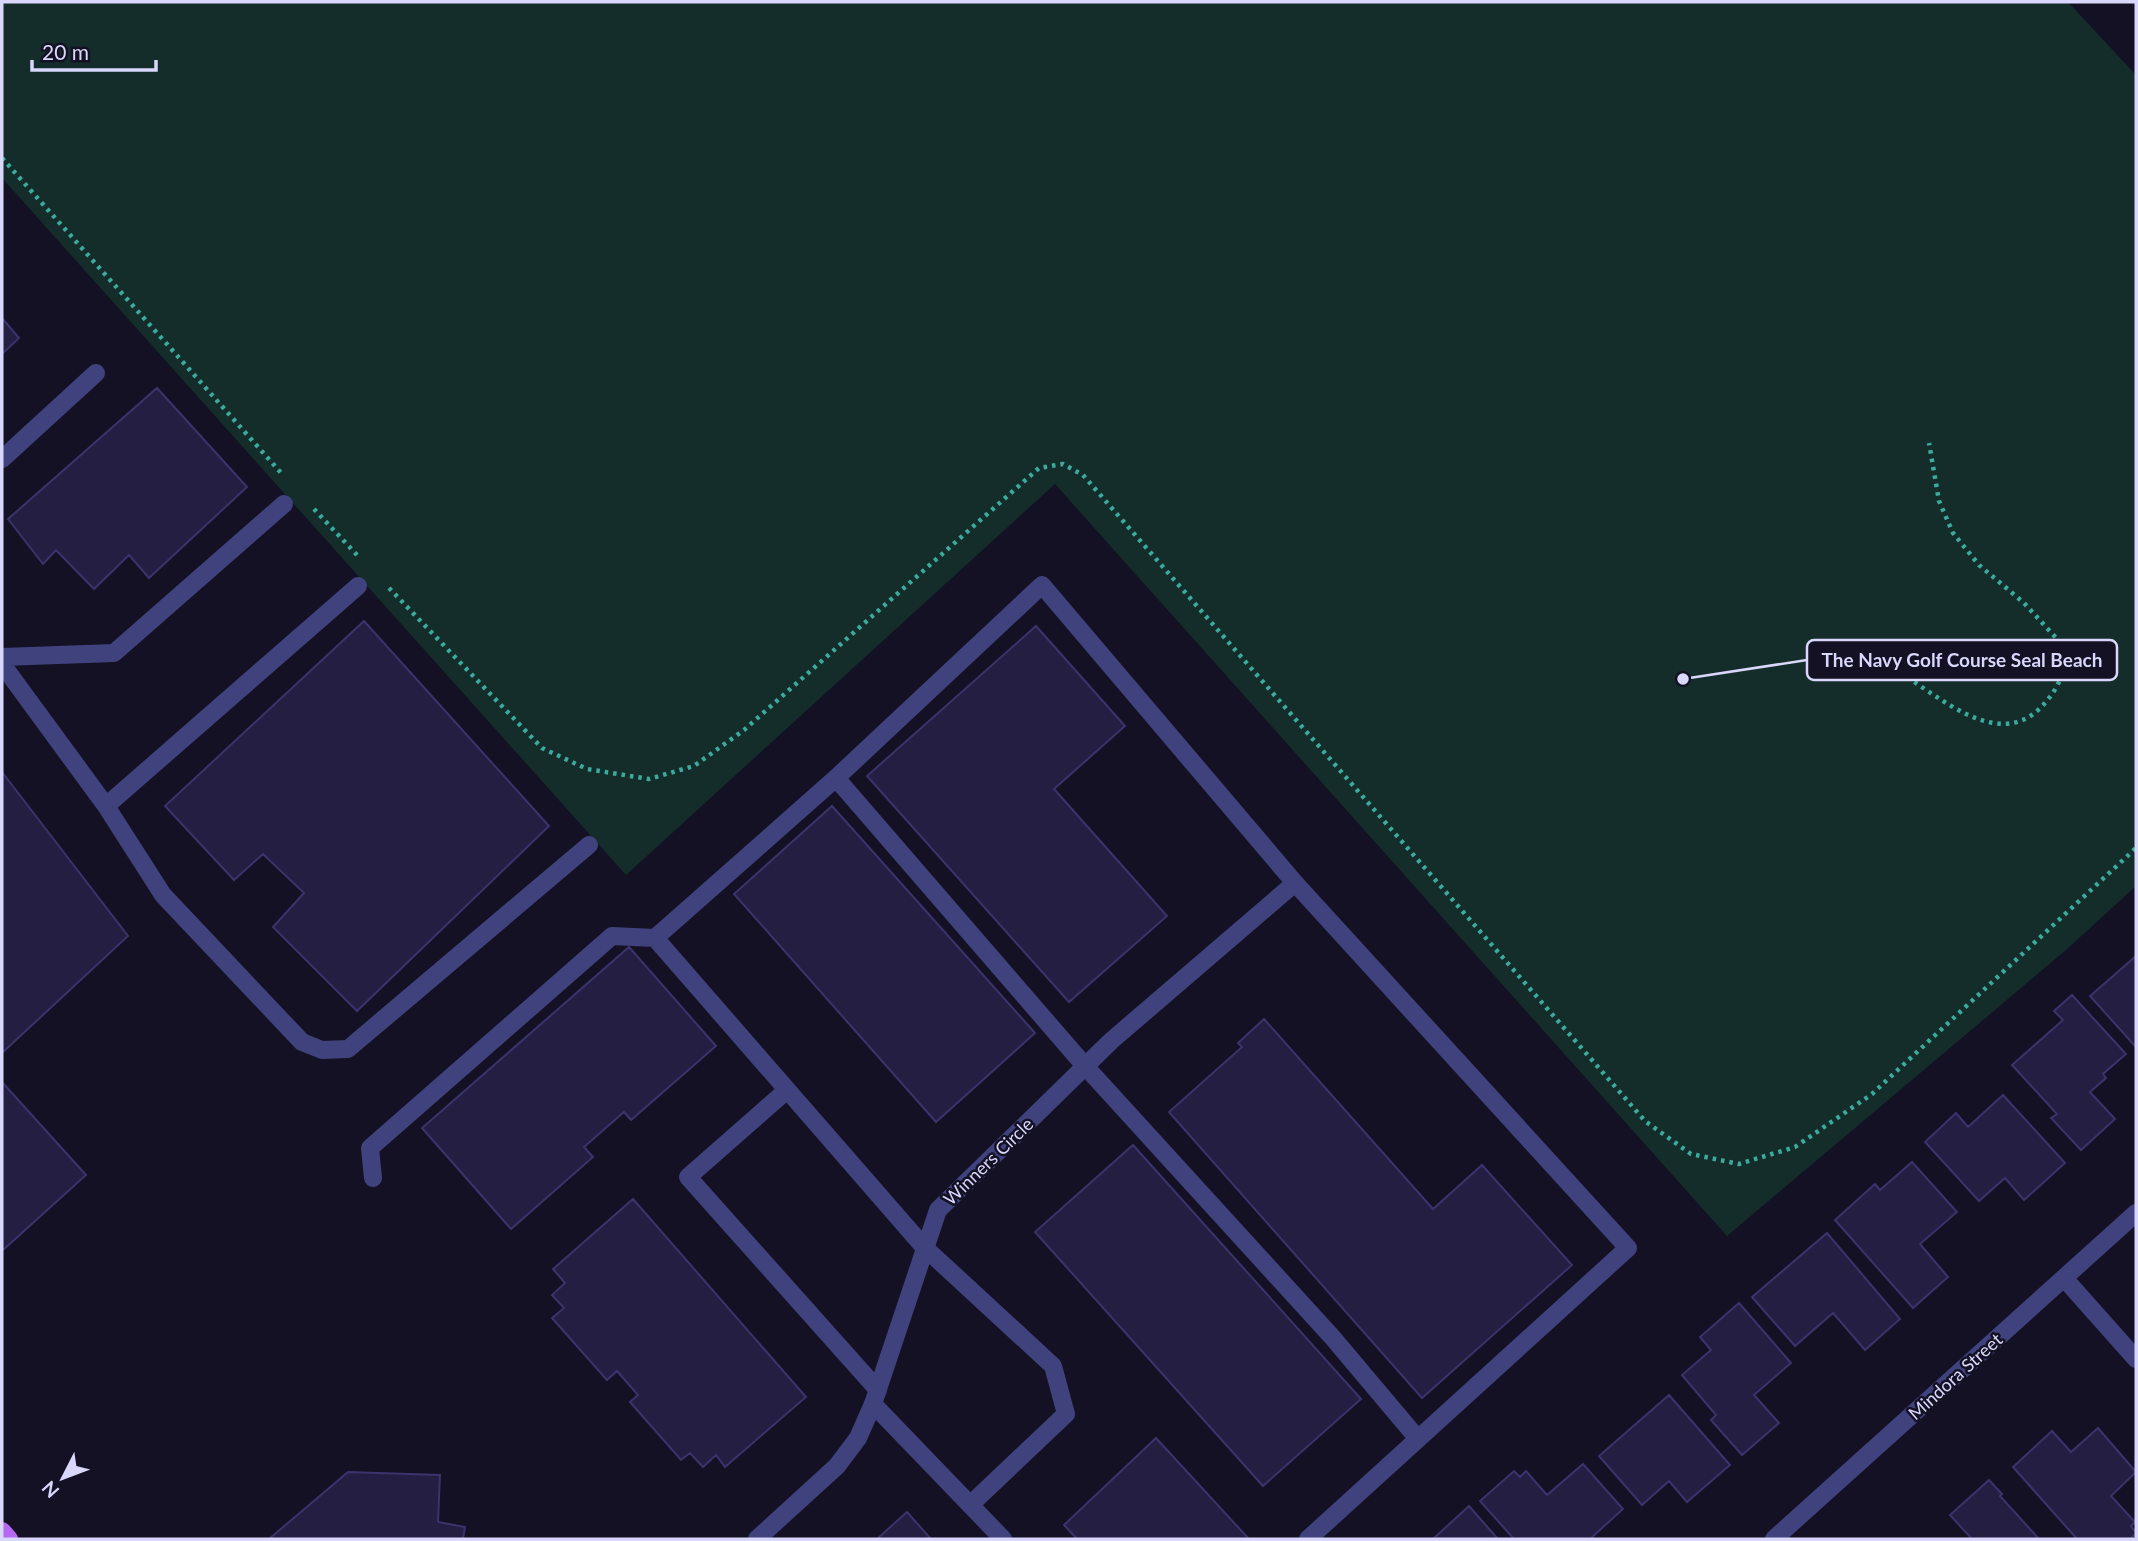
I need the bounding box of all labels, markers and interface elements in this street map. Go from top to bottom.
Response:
scale bar [32,28,156,72]
text: 20 m [42,39,89,64]
callout: The Navy Golf Course Seal Beach [1807,640,2117,680]
text: The Navy Golf Course Seal Beach [1822,648,2102,671]
street label: Winners Circle [939,1113,1037,1209]
street label: Mindora Street [1904,1328,2007,1424]
north arrow [28,1443,98,1513]
text: N [37,1477,63,1503]

